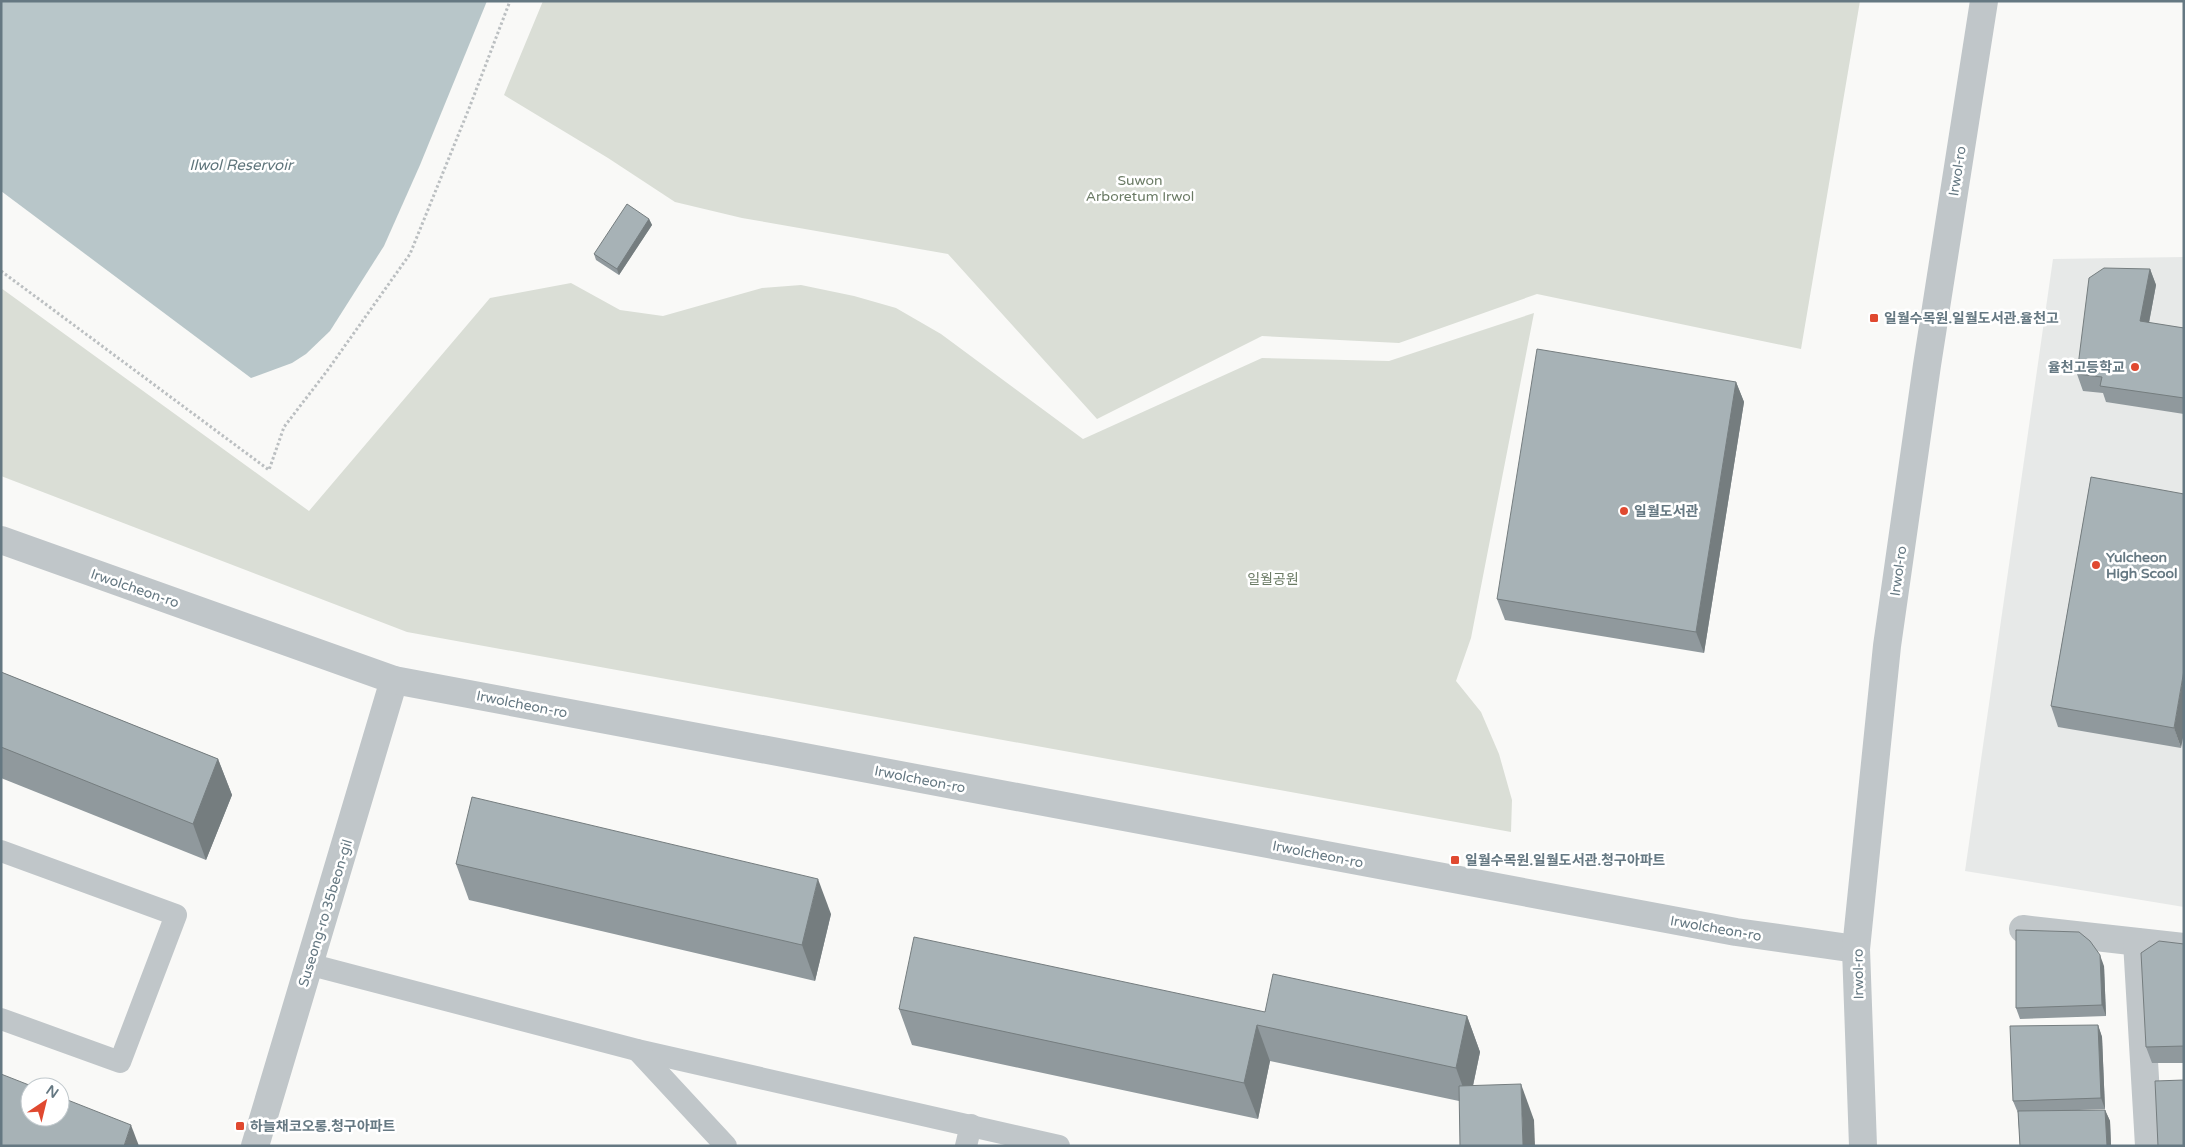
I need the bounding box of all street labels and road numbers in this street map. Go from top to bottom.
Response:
street label: Irwol-ro [1945,145,1970,197]
street label: Irwol-ro [1887,545,1910,597]
street label: Irwolcheon-ro [88,565,181,612]
street label: Irwolcheon-ro [475,687,569,722]
street label: Irwolcheon-ro [873,762,967,797]
street label: Suseong-ro 35beon-gil [295,837,356,989]
street label: Irwolcheon-ro [1271,837,1365,872]
street label: Irwolcheon-ro [1669,912,1763,945]
street label: Irwol-ro [1850,948,1867,1000]

